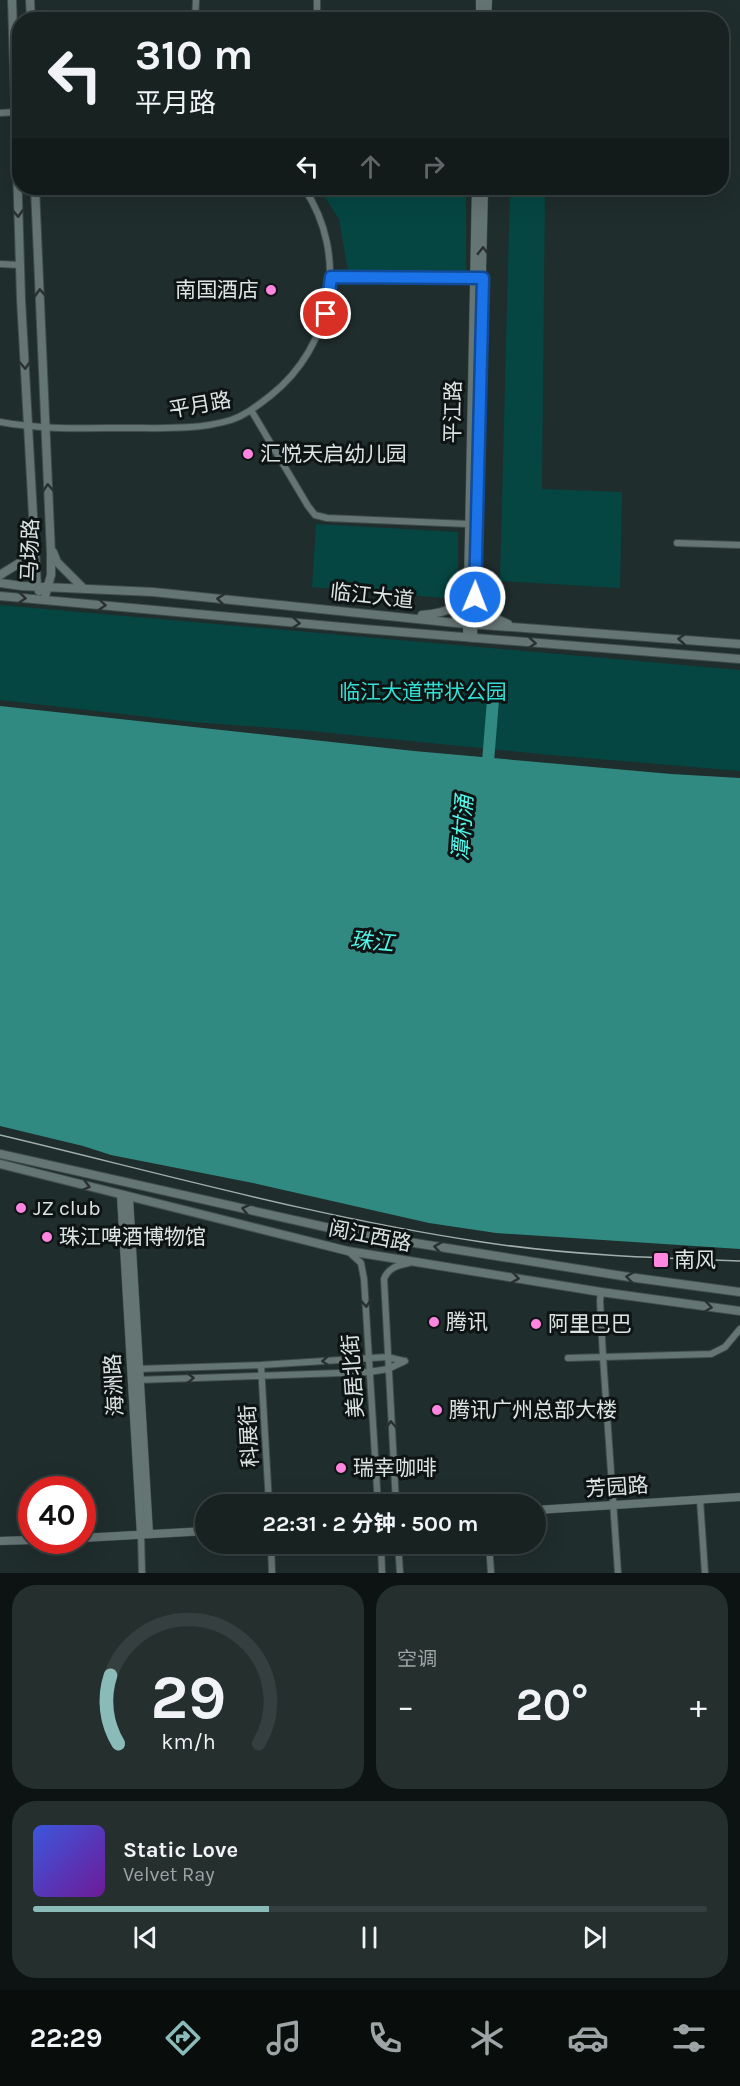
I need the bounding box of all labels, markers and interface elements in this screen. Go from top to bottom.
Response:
text: 310 m [135,30,253,80]
icon: left [36,36,114,114]
text: 平月路 [135,87,216,119]
icon: left [291,150,324,183]
icon: ahead [354,150,387,183]
icon: right [417,150,450,183]
one-way arrow [12,208,25,217]
one-way arrow [477,246,489,255]
place label: 南国酒店 [175,278,259,302]
marker: 南国酒店 [264,283,278,297]
one-way arrow [34,288,47,297]
pin [300,288,351,339]
icon: arrive [309,297,342,330]
one-way arrow [19,361,32,370]
street label: 平江路 [440,380,466,444]
street label: 平月路 [167,388,233,422]
place label: 汇悦天启幼儿园 [260,442,407,466]
marker: 汇悦天启幼儿园 [241,447,255,461]
one-way arrow [42,483,55,492]
street label: 马场路 [17,518,43,582]
position arrow [443,565,507,629]
street label: 临江大道 [329,580,415,612]
one-way arrow [17,591,26,604]
one-way arrow [217,593,226,606]
one-way arrow [97,598,106,611]
one-way arrow [292,616,301,629]
one-way arrow [677,633,686,646]
one-way arrow [527,636,536,649]
park label: 临江大道带状公园 [339,680,507,704]
water label: 潭村涌 [448,791,478,862]
water label: 珠江 [349,927,397,957]
one-way arrow [81,1179,91,1192]
place label: JZ club [33,1196,101,1220]
marker: JZ club [14,1201,28,1215]
one-way arrow [242,1203,252,1216]
street label: 阅江西路 [326,1216,414,1256]
place label: 珠江啤酒博物馆 [59,1225,206,1249]
marker: 珠江啤酒博物馆 [40,1230,54,1244]
one-way arrow [433,1242,442,1254]
place label: 南风 [674,1248,716,1272]
marker: 南风 [652,1251,670,1269]
one-way arrow [510,1272,520,1284]
one-way arrow [626,1272,635,1284]
one-way arrow [359,1299,372,1308]
one-way arrow [703,1300,712,1312]
place label: 腾讯 [446,1310,488,1334]
place label: 阿里巴巴 [548,1312,632,1336]
marker: 腾讯 [427,1315,441,1329]
marker: 阿里巴巴 [529,1317,543,1331]
street label: 美居北街 [338,1333,368,1419]
street label: 海洲路 [100,1353,128,1417]
one-way arrow [321,1354,330,1367]
one-way arrow [186,1372,195,1385]
place label: 腾讯广州总部大楼 [449,1398,617,1422]
marker: 腾讯广州总部大楼 [430,1403,444,1417]
street label: 科展街 [235,1404,263,1468]
one-way arrow [385,1421,398,1430]
place label: 瑞幸咖啡 [353,1456,437,1480]
marker: 瑞幸咖啡 [334,1461,348,1475]
street label: 芳园路 [585,1473,649,1501]
speed limit sign: 40 [18,1476,96,1554]
text: 22:31 · 2 分钟 · 500 m [263,1511,478,1537]
text: 空调 [397,1648,437,1671]
text: 29 [150,1661,226,1734]
text: 20° [515,1679,589,1731]
text: − [397,1687,414,1725]
text: + [690,1687,707,1725]
text: km/h [161,1729,215,1754]
text: Static Love [123,1837,238,1863]
text: Velvet Ray [123,1863,215,1886]
icon: previous [129,1921,162,1954]
icon: pause [353,1921,386,1954]
icon: next [578,1921,611,1954]
icon: directions [162,2017,204,2059]
icon: music [263,2017,305,2059]
icon: phone [364,2017,406,2059]
icon: climate [466,2017,508,2059]
icon: car [567,2017,609,2059]
icon: filters [668,2017,710,2059]
text: 22:29 [30,2022,102,2054]

